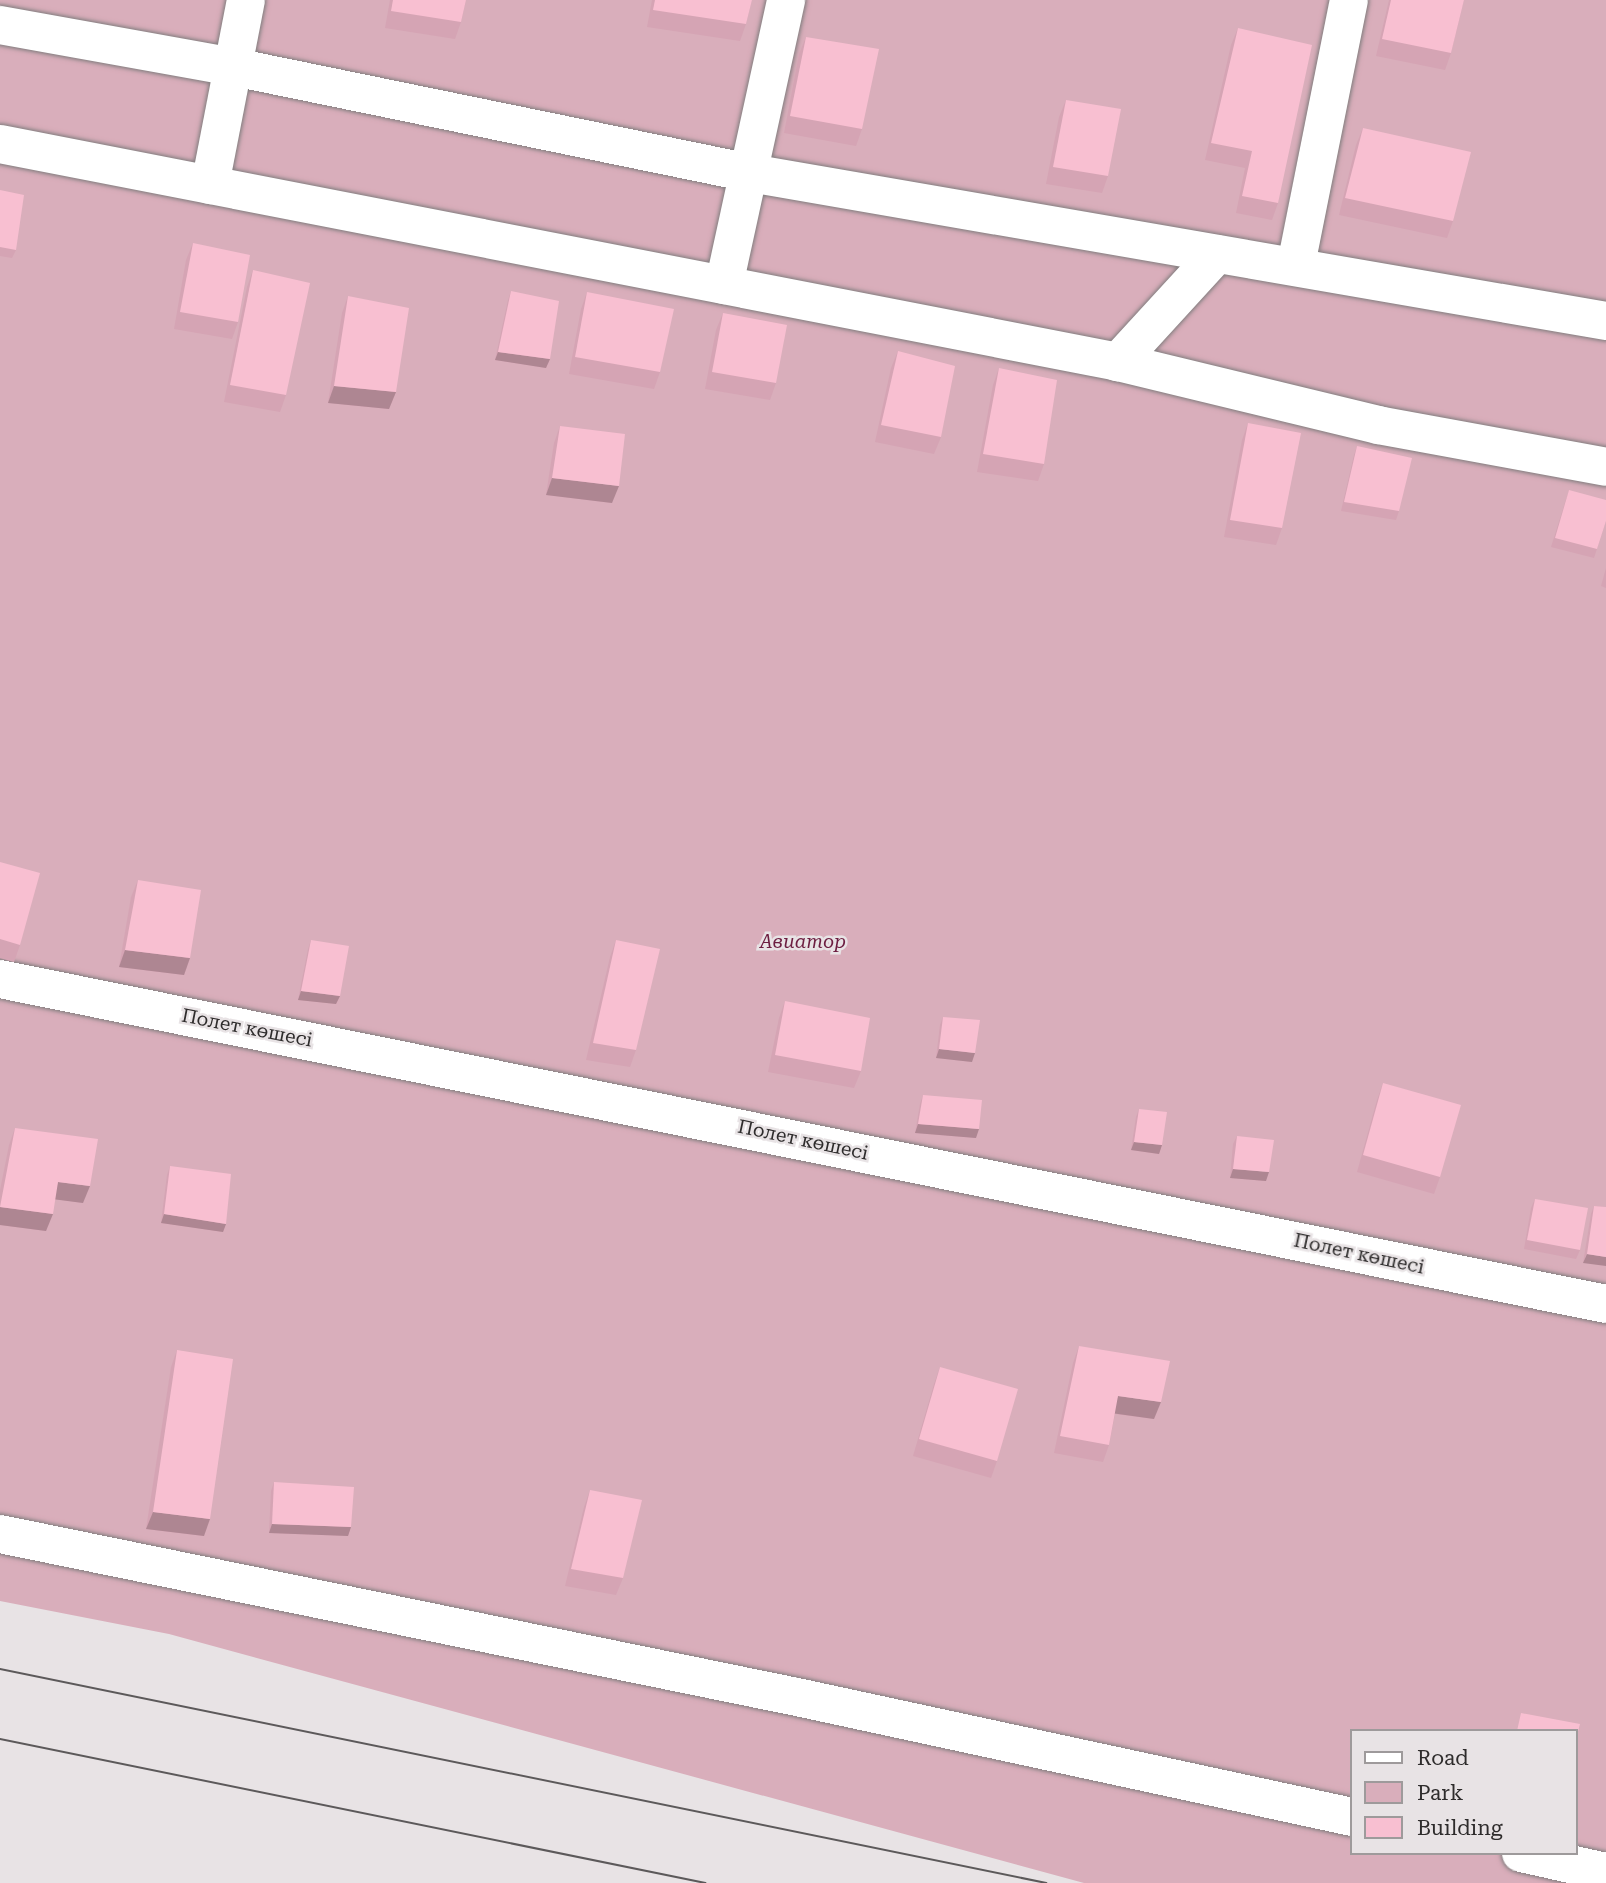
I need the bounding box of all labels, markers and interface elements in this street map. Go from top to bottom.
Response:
park label: Авиатор [760,931,846,953]
street label: Полет көшесі [180,1004,314,1052]
street label: Полет көшесі [736,1115,870,1165]
street label: Полет көшесі [1292,1229,1426,1279]
legend [1350,1729,1578,1855]
text: Road [1417,1746,1469,1770]
text: Park [1417,1781,1463,1805]
text: Building [1417,1816,1503,1840]

